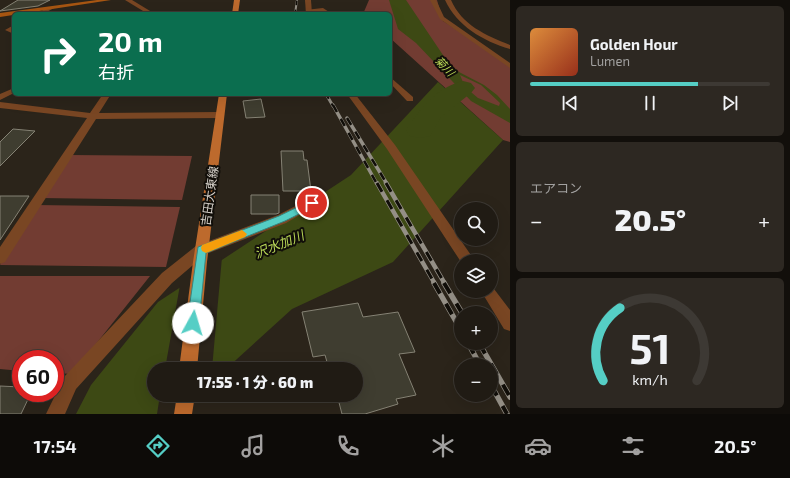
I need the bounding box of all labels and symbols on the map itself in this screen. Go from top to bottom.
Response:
water label: 菊川 [433,54,458,79]
street label: 吉田大東線 [198,165,220,227]
pin [295,186,329,220]
water label: 沢水加川 [252,226,308,261]
position arrow [172,302,214,344]
speed limit sign: 60 [12,350,64,402]

